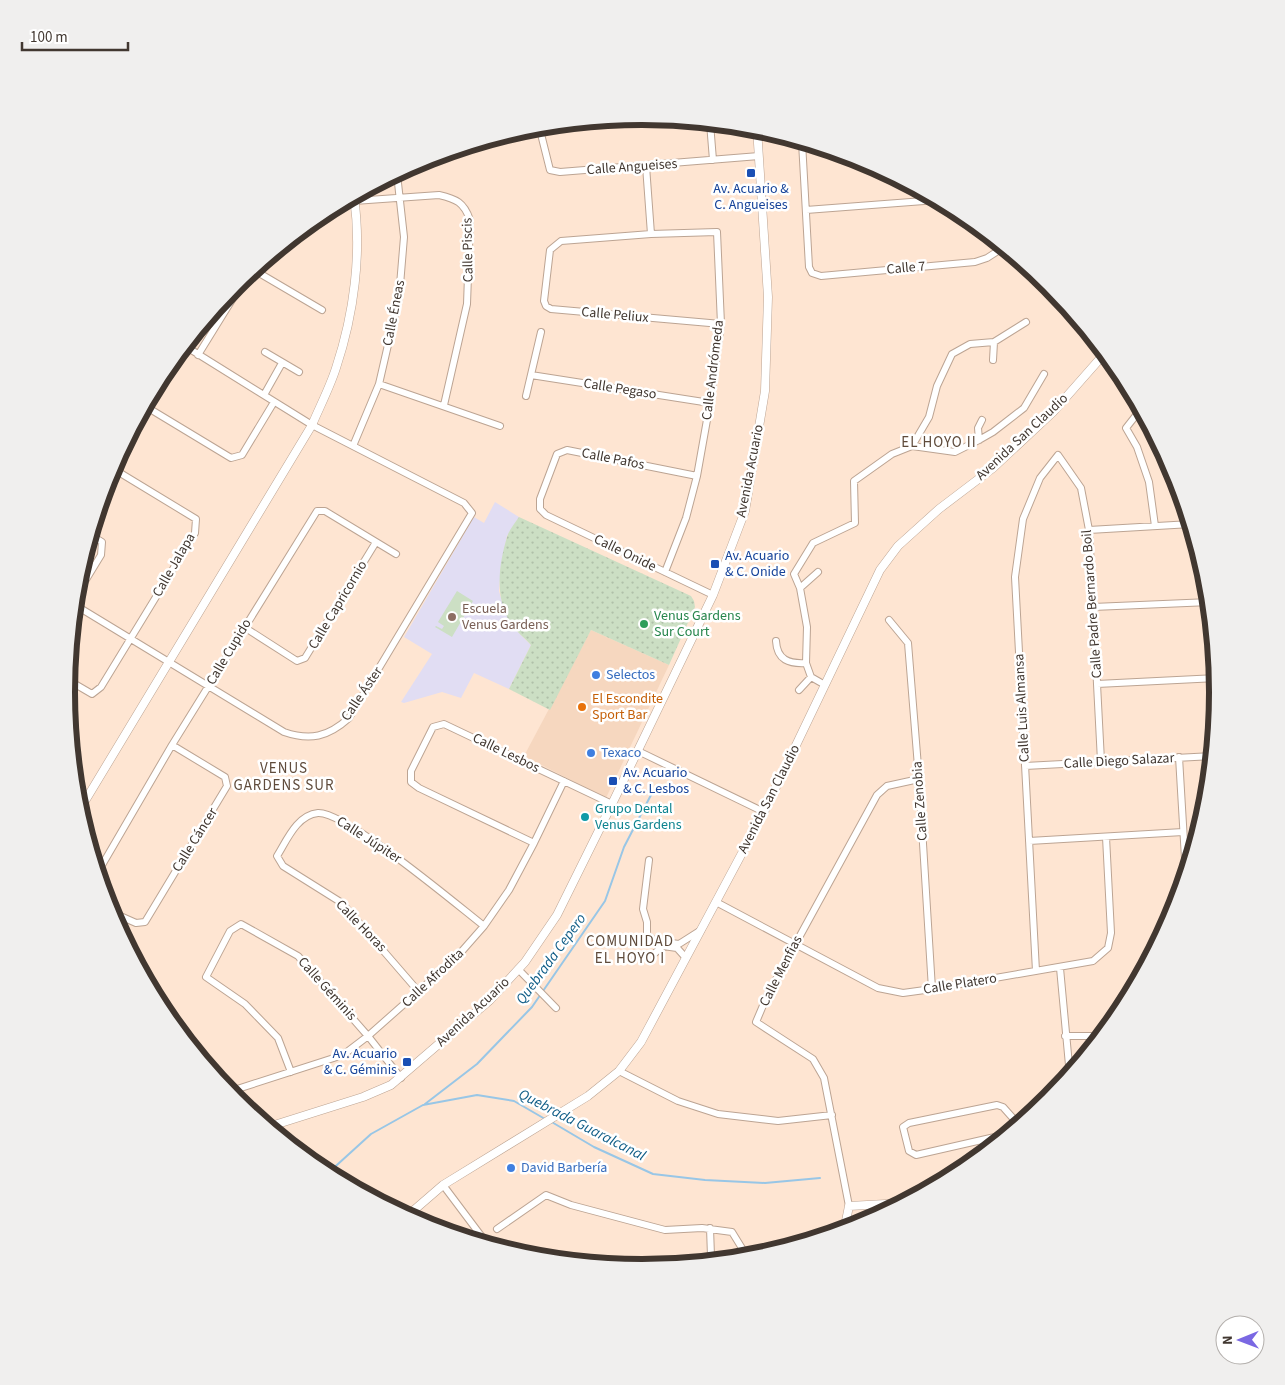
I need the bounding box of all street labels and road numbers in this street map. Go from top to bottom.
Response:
street label: Calle Angueises [586,154,678,180]
street label: Calle Piscis [457,217,479,283]
street label: Calle 7 [886,256,926,280]
street label: Calle Éneas [378,278,410,348]
street label: Calle Peliux [581,302,650,328]
street label: Calle Andrómeda [697,319,729,421]
street label: Calle Pegaso [582,373,658,405]
street label: Avenida San Claudio [971,389,1073,485]
street label: Avenida Acuario [731,423,769,519]
street label: Calle Pafos [580,443,646,475]
street label: Calle Jalapa [148,529,200,601]
street label: Calle Onide [590,529,660,577]
street label: Calle Padre Bernardo Boil [1077,529,1107,679]
street label: Calle Capricornio [304,557,372,653]
street label: Calle Cupido [201,615,257,689]
street label: Calle Luis Almansa [1009,653,1035,763]
street label: Calle Áster [336,663,388,725]
street label: Calle Lesbos [469,728,543,778]
street label: Avenida San Claudio [733,741,805,857]
street label: Calle Diego Salazar [1063,748,1175,774]
street label: Calle Zenobia [907,761,933,841]
street label: Calle Cáncer [167,804,223,876]
street label: Calle Júpiter [333,812,406,869]
street label: Calle Horas [331,895,391,957]
street label: Calle Menfias [755,932,807,1010]
street label: Calle Afrodita [397,944,469,1012]
street label: Calle Géminis [293,953,361,1025]
street label: Calle Platero [922,968,998,1000]
street label: Avenida Acuario [432,973,514,1051]

